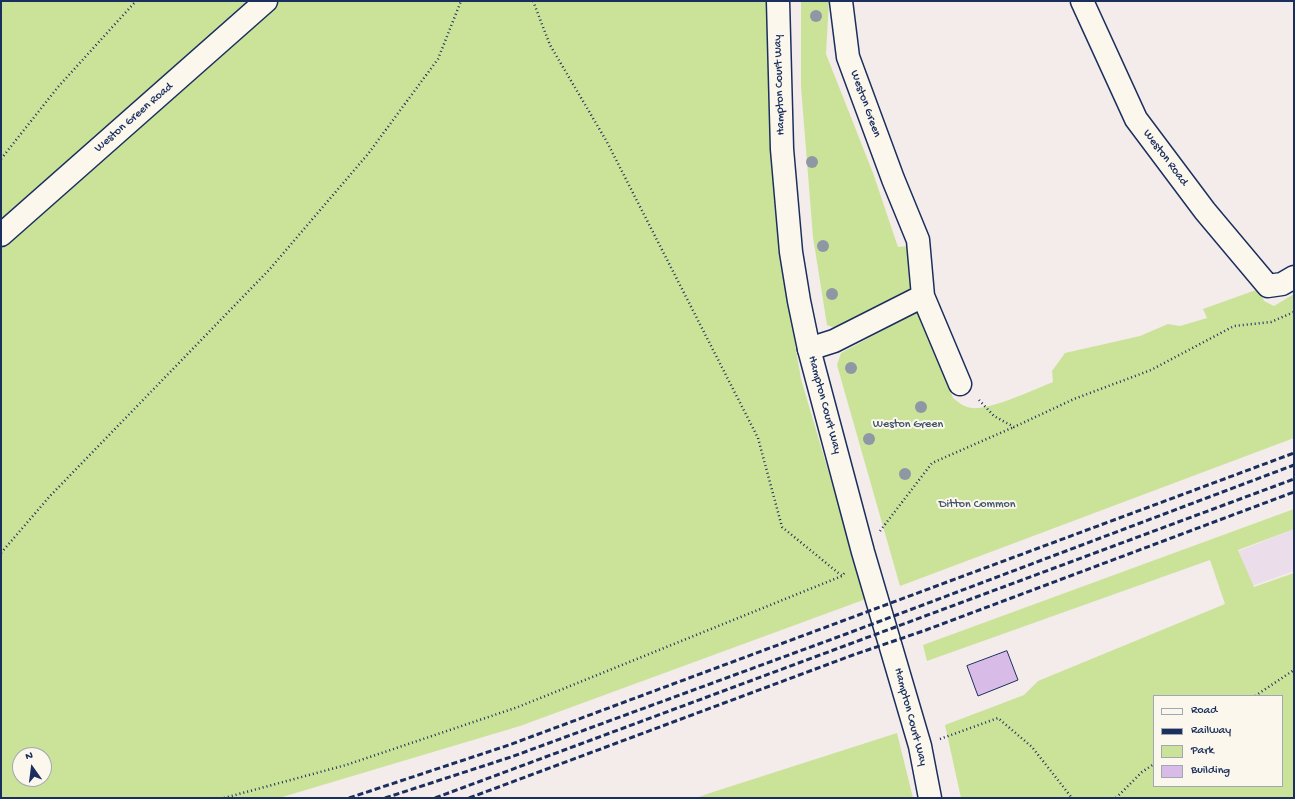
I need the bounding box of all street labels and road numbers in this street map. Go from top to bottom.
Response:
street label: Hampton Court Way [771,34,789,136]
street label: Weston Green [846,68,884,140]
street label: Weston Green Road [92,80,176,156]
street label: Weston Road [1139,127,1191,189]
street label: Hampton Court Way [804,354,844,456]
street label: Hampton Court Way [890,666,930,768]

